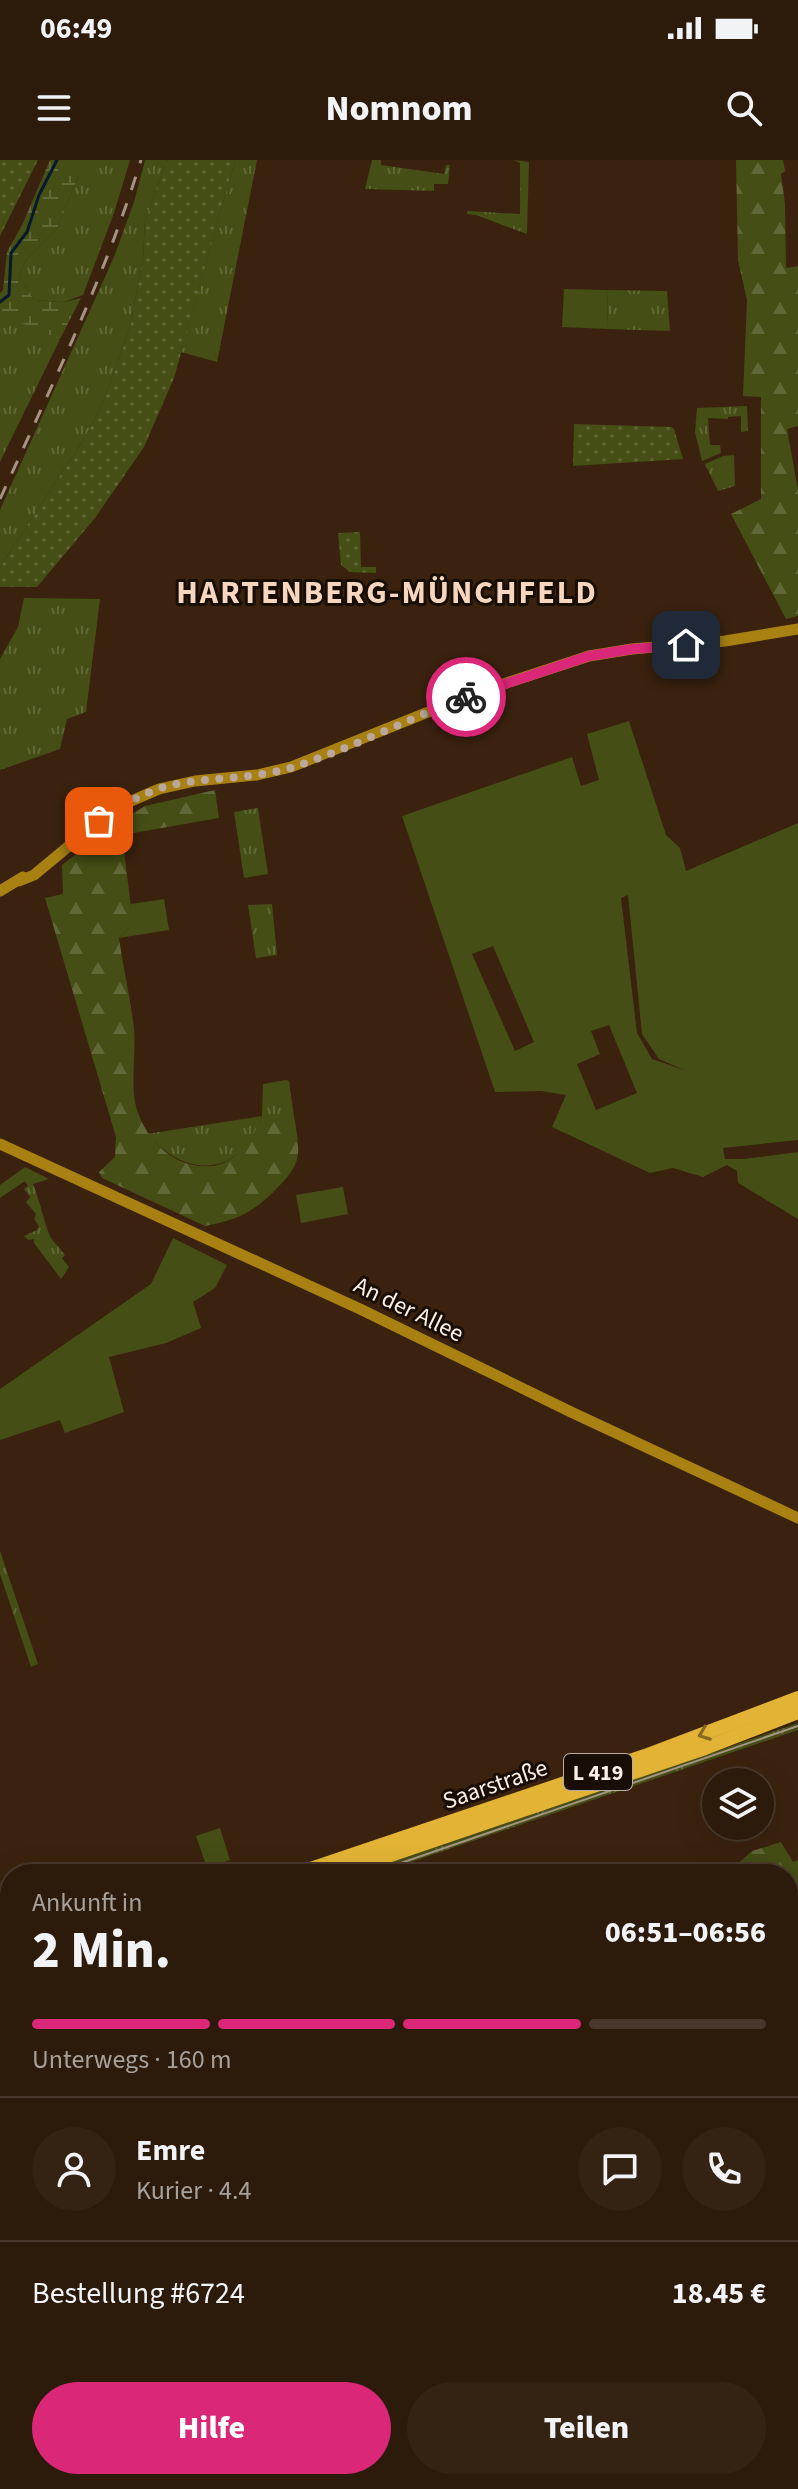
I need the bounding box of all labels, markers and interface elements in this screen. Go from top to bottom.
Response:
text: 06:49 [40,7,112,50]
text: Nomnom [325,83,473,134]
icon: menu [32,86,76,130]
icon: search [722,86,766,130]
district label: HARTENBERG-MÜNCHFELD [176,570,598,616]
pin [652,611,720,679]
icon: home [664,623,708,667]
courier [426,657,506,737]
icon: bike [444,675,488,719]
pin [65,787,133,855]
icon: bag [77,799,121,843]
street label: An der Allee [348,1268,470,1351]
one-way arrow [698,1724,712,1741]
street label: Saarstraße [438,1750,552,1819]
road number: L 419 [564,1754,632,1790]
map controls [702,1768,774,1840]
button: layers [702,1768,774,1840]
text: Ankunft in [32,1884,142,1921]
text: 06:51–06:56 [605,1911,766,1954]
text: 2 Min. [32,1914,171,1988]
text: Unterwegs · 160 m [32,2041,231,2078]
button: person [32,2127,116,2211]
button: chat [578,2127,662,2211]
button: phone [682,2127,766,2211]
text: Emre [136,2129,205,2172]
text: Kurier · 4.4 [136,2172,251,2209]
text: Bestellung #6724 [32,2272,245,2315]
text: 18.45 € [672,2272,766,2315]
button: Hilfe [32,2382,391,2474]
button: Teilen [407,2382,766,2474]

